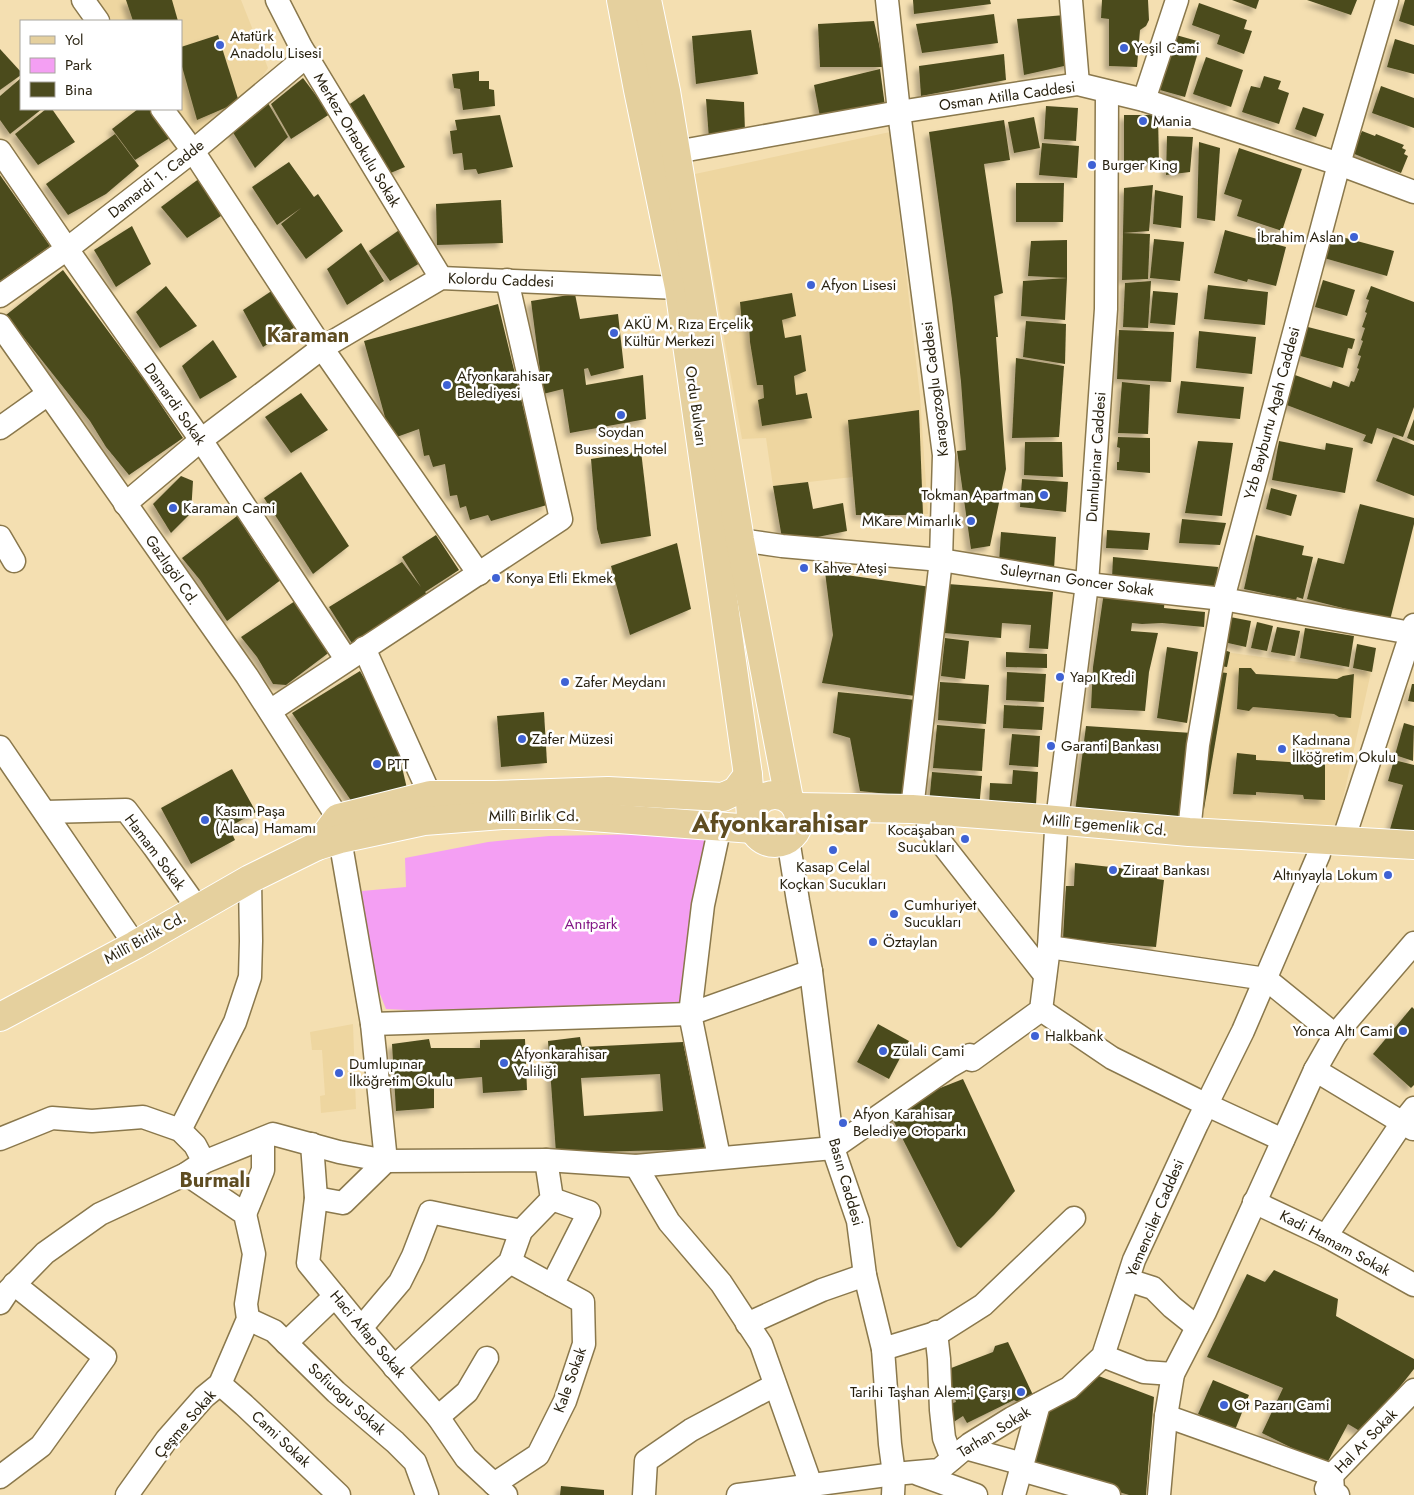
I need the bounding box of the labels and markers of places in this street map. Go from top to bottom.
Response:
place label: Atatürk Anadolu Lisesi [230,25,322,64]
place label: Yeşil Cami [1134,37,1200,59]
marker: Atatürk Anadolu Lisesi [214,39,226,51]
marker: Yeşil Cami [1118,42,1130,54]
place label: Mania [1153,110,1191,132]
marker: Mania [1137,115,1149,127]
place label: Burger King [1102,154,1178,176]
marker: Burger King [1086,159,1098,171]
place label: İbrahim Aslan [1257,226,1344,248]
marker: İbrahim Aslan [1348,231,1360,243]
place label: Afyon Lisesi [821,274,897,296]
marker: Afyon Lisesi [805,279,817,291]
place label: AKÜ M. Rıza Erçelik Kültür Merkezi [624,313,751,352]
marker: AKÜ M. Rıza Erçelik Kültür Merkezi [608,327,620,339]
place label: Afyonkarahisar Belediyesi [457,365,551,404]
marker: Afyonkarahisar Belediyesi [441,379,453,391]
marker: Soydan Bussines Hotel [615,409,627,421]
place label: Soydan Bussines Hotel [575,421,667,460]
place label: Tokman Apartman [921,484,1034,506]
marker: Tokman Apartman [1038,489,1050,501]
place label: Karaman Cami [183,497,275,519]
marker: Karaman Cami [167,502,179,514]
place label: MKare Mimarlık [862,510,961,532]
marker: MKare Mimarlık [965,515,977,527]
place label: Kahve Ateşi [814,557,887,579]
marker: Kahve Ateşi [798,562,810,574]
place label: Konya Etli Ekmek [506,567,613,589]
marker: Konya Etli Ekmek [490,572,502,584]
place label: Yapı Kredi [1070,666,1135,688]
place label: Zafer Meydanı [575,671,666,693]
marker: Yapı Kredi [1054,671,1066,683]
marker: Zafer Meydanı [559,676,571,688]
place label: Zafer Müzesi [532,728,613,750]
place label: Kadınana İlköğretim Okulu [1292,729,1396,768]
marker: Zafer Müzesi [516,733,528,745]
place label: Garanti Bankası [1061,735,1159,757]
marker: Garanti Bankası [1045,740,1057,752]
marker: Kadınana İlköğretim Okulu [1276,743,1288,755]
place label: PTT [387,753,409,775]
marker: PTT [371,758,383,770]
place label: Kasım Paşa (Alaca) Hamamı [215,800,316,839]
marker: Kasım Paşa (Alaca) Hamamı [199,814,211,826]
place label: Kocaşaban Sucukları [887,819,955,858]
marker: Kocaşaban Sucukları [959,833,971,845]
marker: Kasap Celal Koçkan Sucukları [827,844,839,856]
place label: Kasap Celal Koçkan Sucukları [779,856,887,895]
place label: Ziraat Bankası [1123,859,1210,881]
marker: Ziraat Bankası [1107,864,1119,876]
place label: Altınyayla Lokum [1273,864,1378,886]
marker: Altınyayla Lokum [1382,869,1394,881]
place label: Cumhuriyet Sucukları [904,894,977,933]
marker: Cumhuriyet Sucukları [888,908,900,920]
place label: Öztaylan [883,931,938,953]
marker: Öztaylan [867,936,879,948]
place label: Yonca Altı Cami [1293,1020,1393,1042]
place label: Halkbank [1045,1025,1104,1047]
marker: Yonca Altı Cami [1397,1025,1409,1037]
marker: Halkbank [1029,1030,1041,1042]
place label: Zülali Cami [893,1040,965,1062]
place label: Afyonkarahisar Valiliği [514,1043,608,1082]
marker: Zülali Cami [877,1045,889,1057]
place label: Dumlupınar İlköğretim Okulu [349,1053,453,1092]
marker: Afyonkarahisar Valiliği [498,1057,510,1069]
marker: Dumlupınar İlköğretim Okulu [333,1067,345,1079]
place label: Afyon Karahisar Belediye Otoparkı [853,1103,966,1142]
marker: Afyon Karahisar Belediye Otoparkı [837,1117,849,1129]
place label: Tarihi Taşhan Alem-i Çarşı [850,1381,1011,1403]
marker: Tarihi Taşhan Alem-i Çarşı [1015,1386,1027,1398]
place label: Ot Pazarı Cami [1234,1394,1330,1416]
marker: Ot Pazarı Cami [1218,1399,1230,1411]

